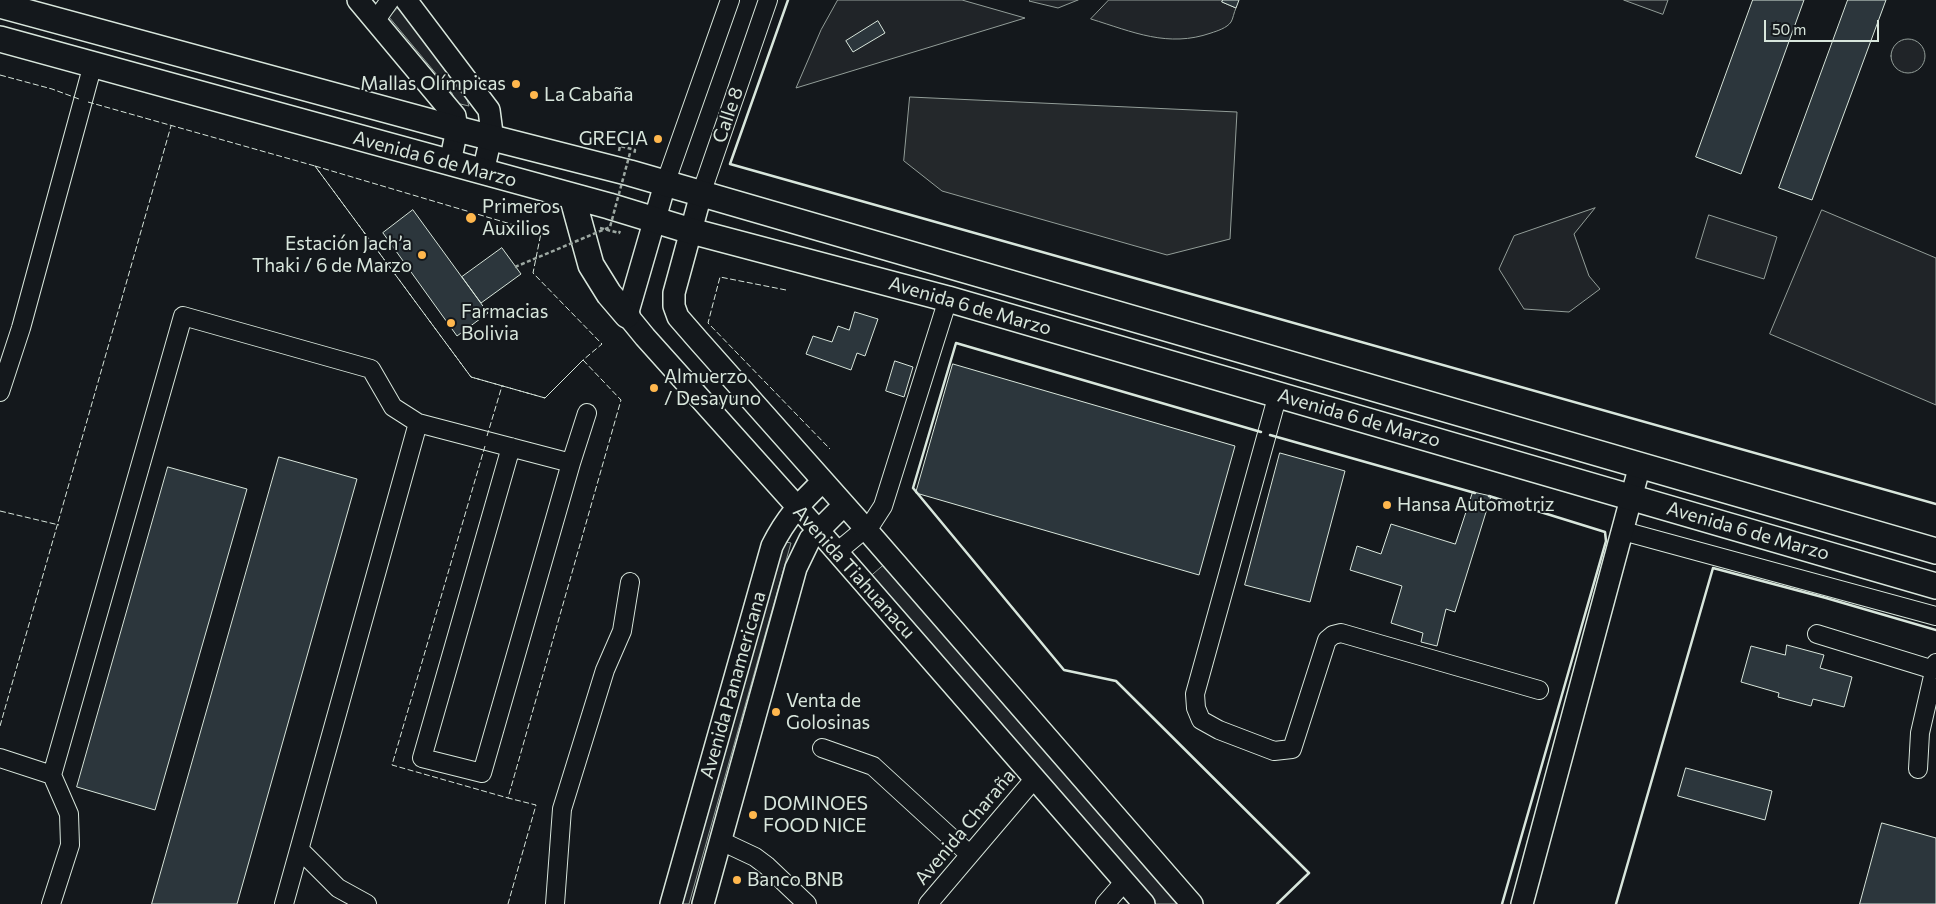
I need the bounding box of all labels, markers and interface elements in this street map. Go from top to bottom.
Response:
scale bar [1766,10,1881,42]
text: 50 m [1772,20,1806,38]
place label: Mallas Olímpicas [360,73,506,95]
marker: Mallas Olímpicas [510,78,522,90]
place label: La Cabaña [544,84,633,106]
street label: Calle 8 [708,84,748,146]
marker: La Cabaña [528,89,540,101]
street label: Avenida 6 de Marzo [351,126,519,192]
place label: GRECIA [579,128,648,150]
marker: GRECIA [652,133,664,145]
place label: Primeros Auxilios [482,196,560,240]
marker: Primeros Auxilios [464,211,478,225]
place label: Estación Jach’a Thaki / 6 de Marzo [252,233,412,277]
marker: Estación Jach’a Thaki / 6 de Marzo [416,249,428,261]
street label: Avenida 6 de Marzo [886,272,1054,340]
place label: Farmacias Bolivia [461,301,548,345]
marker: Farmacias Bolivia [445,317,457,329]
place label: Almuerzo / Desayuno [664,366,761,410]
marker: Almuerzo / Desayuno [648,382,660,394]
street label: Avenida 6 de Marzo [1275,384,1443,452]
place label: Hansa Automotriz [1397,494,1554,516]
street label: Avenida 6 de Marzo [1664,497,1832,565]
marker: Hansa Automotriz [1381,499,1393,511]
street label: Avenida Tiahuanacu [788,501,920,643]
street label: Avenida Panamericana [695,589,771,781]
place label: Venta de Golosinas [786,690,870,734]
marker: Venta de Golosinas [770,706,782,718]
street label: Avenida Charaña [910,764,1020,890]
place label: DOMINOES FOOD NICE [763,793,868,837]
marker: DOMINOES FOOD NICE [747,809,759,821]
place label: Banco BNB [747,869,843,891]
marker: Banco BNB [731,874,743,886]

